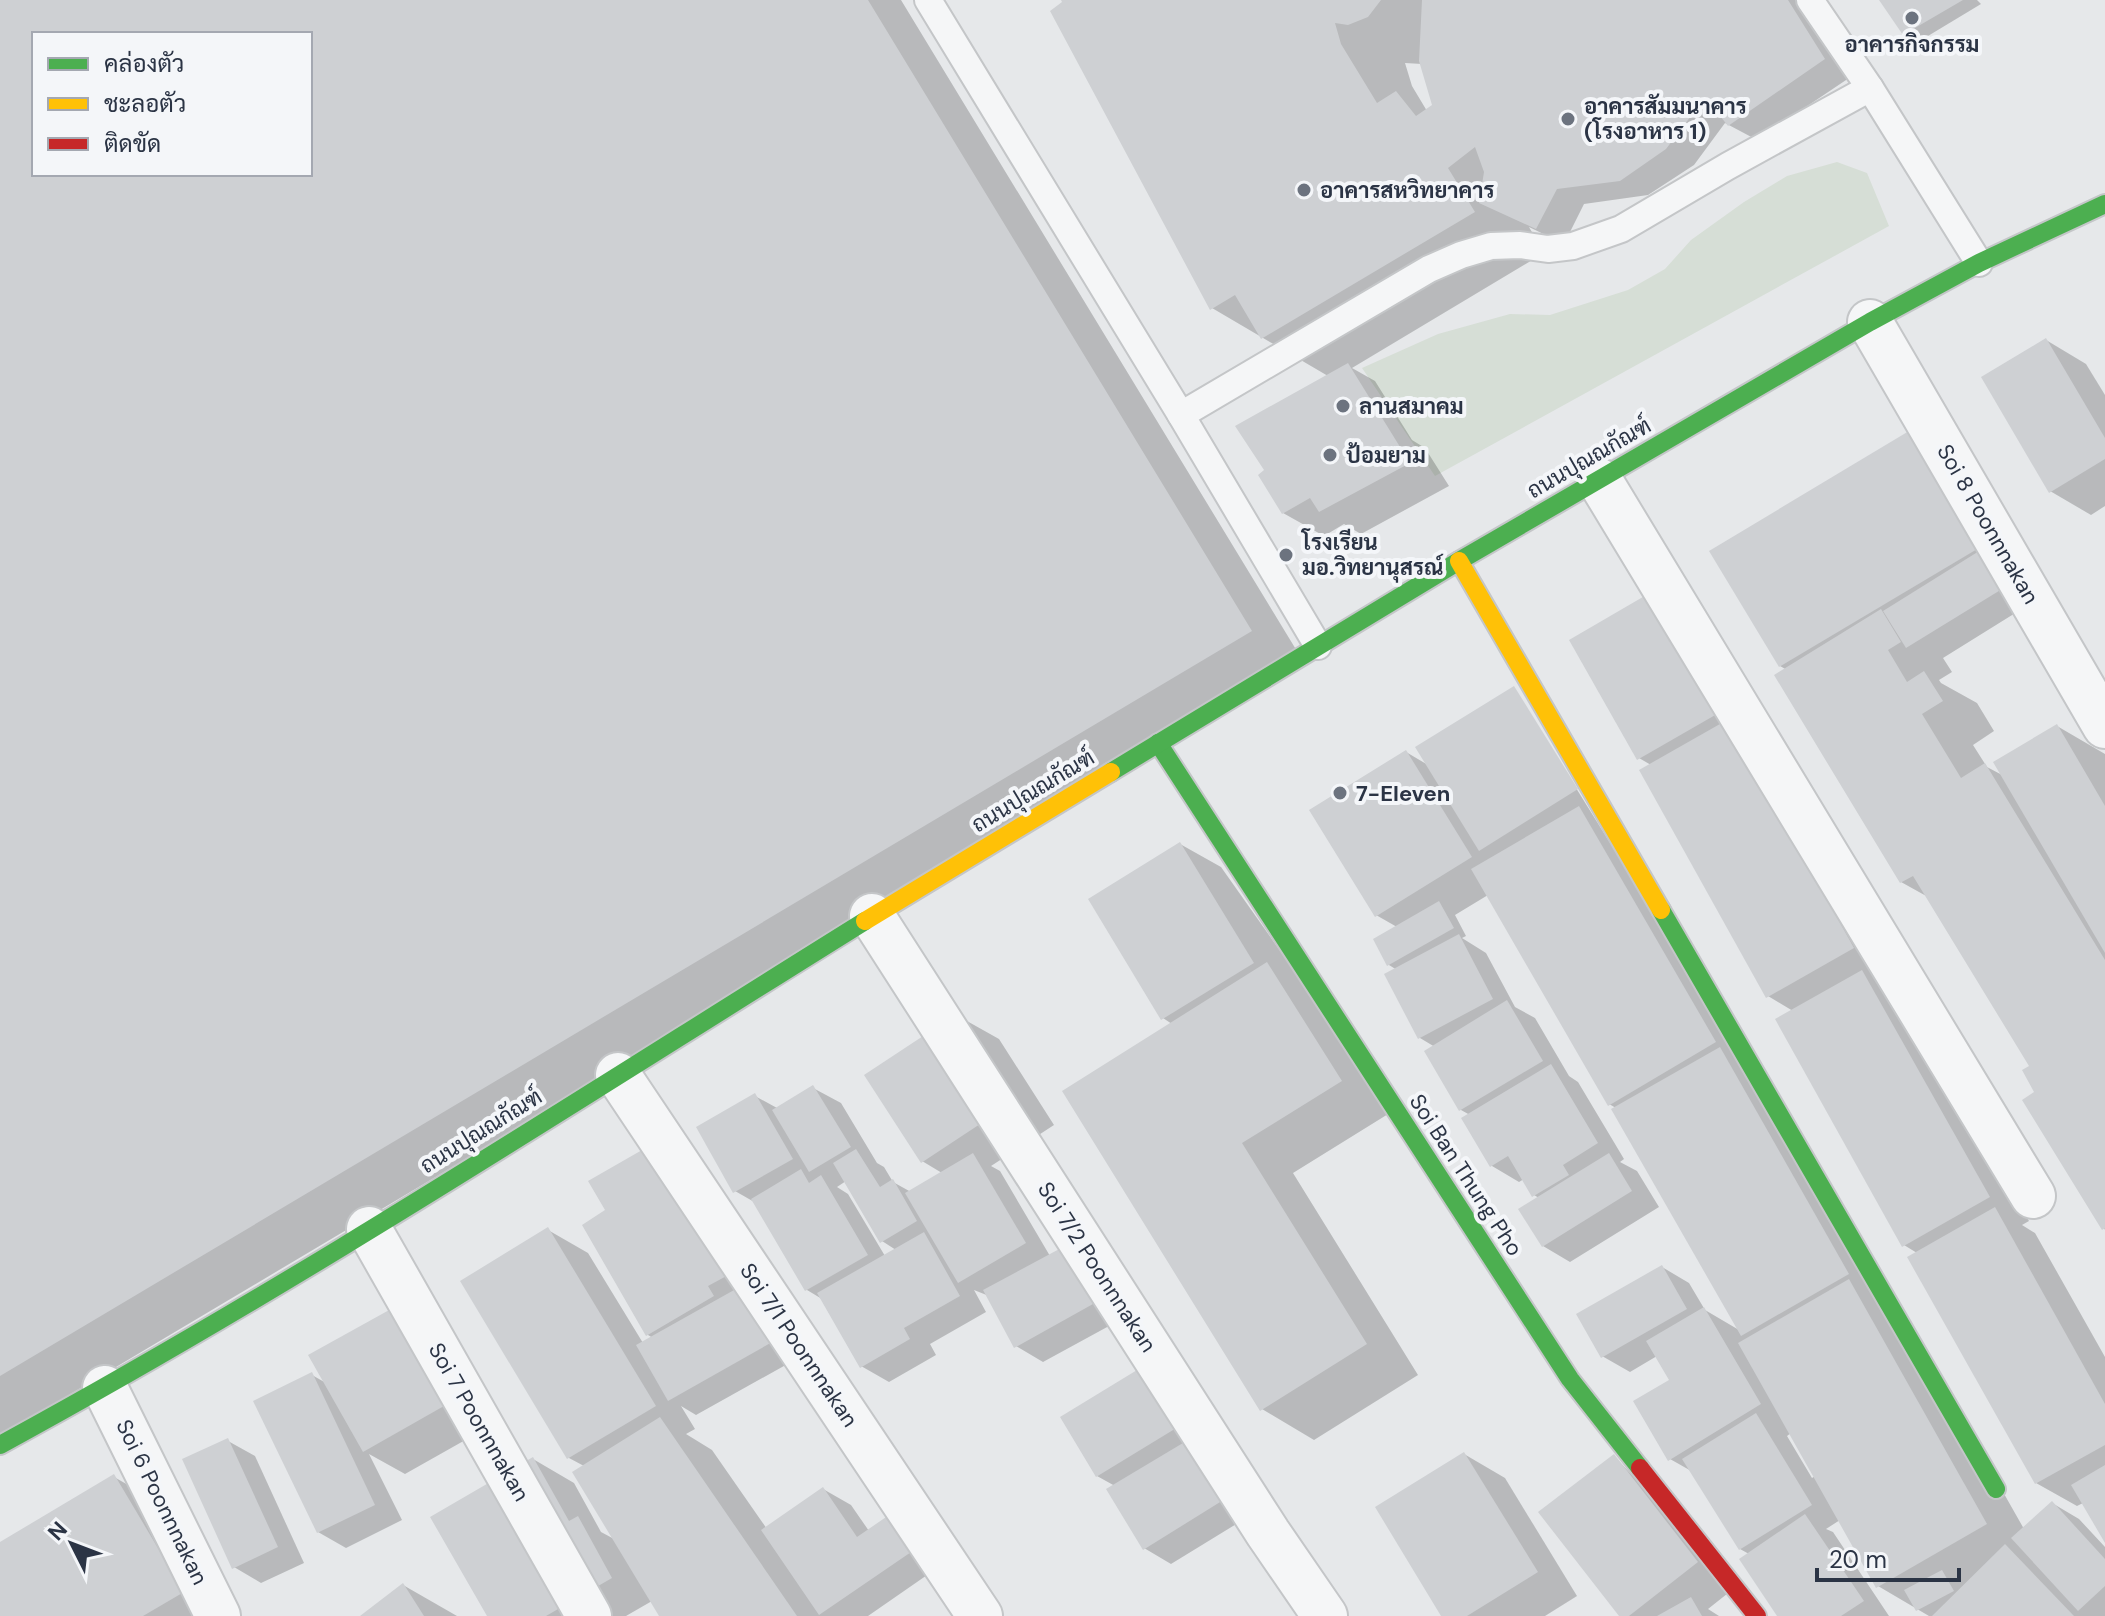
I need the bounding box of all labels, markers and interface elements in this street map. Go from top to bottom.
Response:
marker: อาคารกิจกรรม [1903,9,1921,27]
place label: อาคารกิจกรรม [1845,30,1979,59]
legend [32,32,312,176]
text: คล่องตัว [104,48,184,79]
text: ชะลอตัว [104,88,186,119]
place label: อาคารสัมมนาคาร (โรงอาหาร 1) [1584,92,1747,146]
marker: อาคารสัมมนาคาร (โรงอาหาร 1) [1559,110,1577,128]
text: ติดขัด [104,128,161,159]
place label: อาคารสหวิทยาคาร [1320,176,1495,205]
marker: อาคารสหวิทยาคาร [1295,181,1313,199]
place label: ลานสมาคม [1359,392,1464,421]
marker: ลานสมาคม [1334,397,1352,415]
street label: ถนนปุณณกัณฑ์ [1522,411,1657,506]
street label: Soi 8 Poonnnakan [1930,439,2046,609]
place label: ป้อมยาม [1346,441,1426,470]
marker: ป้อมยาม [1321,446,1339,464]
place label: โรงเรียน มอ.วิทยานุสรณ์ [1300,528,1444,583]
marker: โรงเรียน มอ.วิทยานุสรณ์ [1277,546,1295,564]
street label: ถนนปุณณกัณฑ์ [966,743,1100,840]
place label: 7-Eleven [1356,779,1450,808]
marker: 7-Eleven [1331,784,1349,802]
street label: ถนนปุณณกัณฑ์ [415,1082,548,1181]
street label: Soi Ban Thung Pho [1403,1088,1529,1262]
street label: Soi 7/2 Poonnnakan [1031,1176,1163,1358]
street label: Soi 7/1 Poonnnakan [733,1257,865,1433]
street label: Soi 7 Poonnnakan [422,1338,536,1506]
street label: Soi 6 Poonnnakan [109,1415,215,1589]
north arrow [32,1504,112,1584]
text: N [41,1515,74,1547]
scale bar [1817,1532,1959,1582]
text: 20 m [1829,1544,1887,1575]

